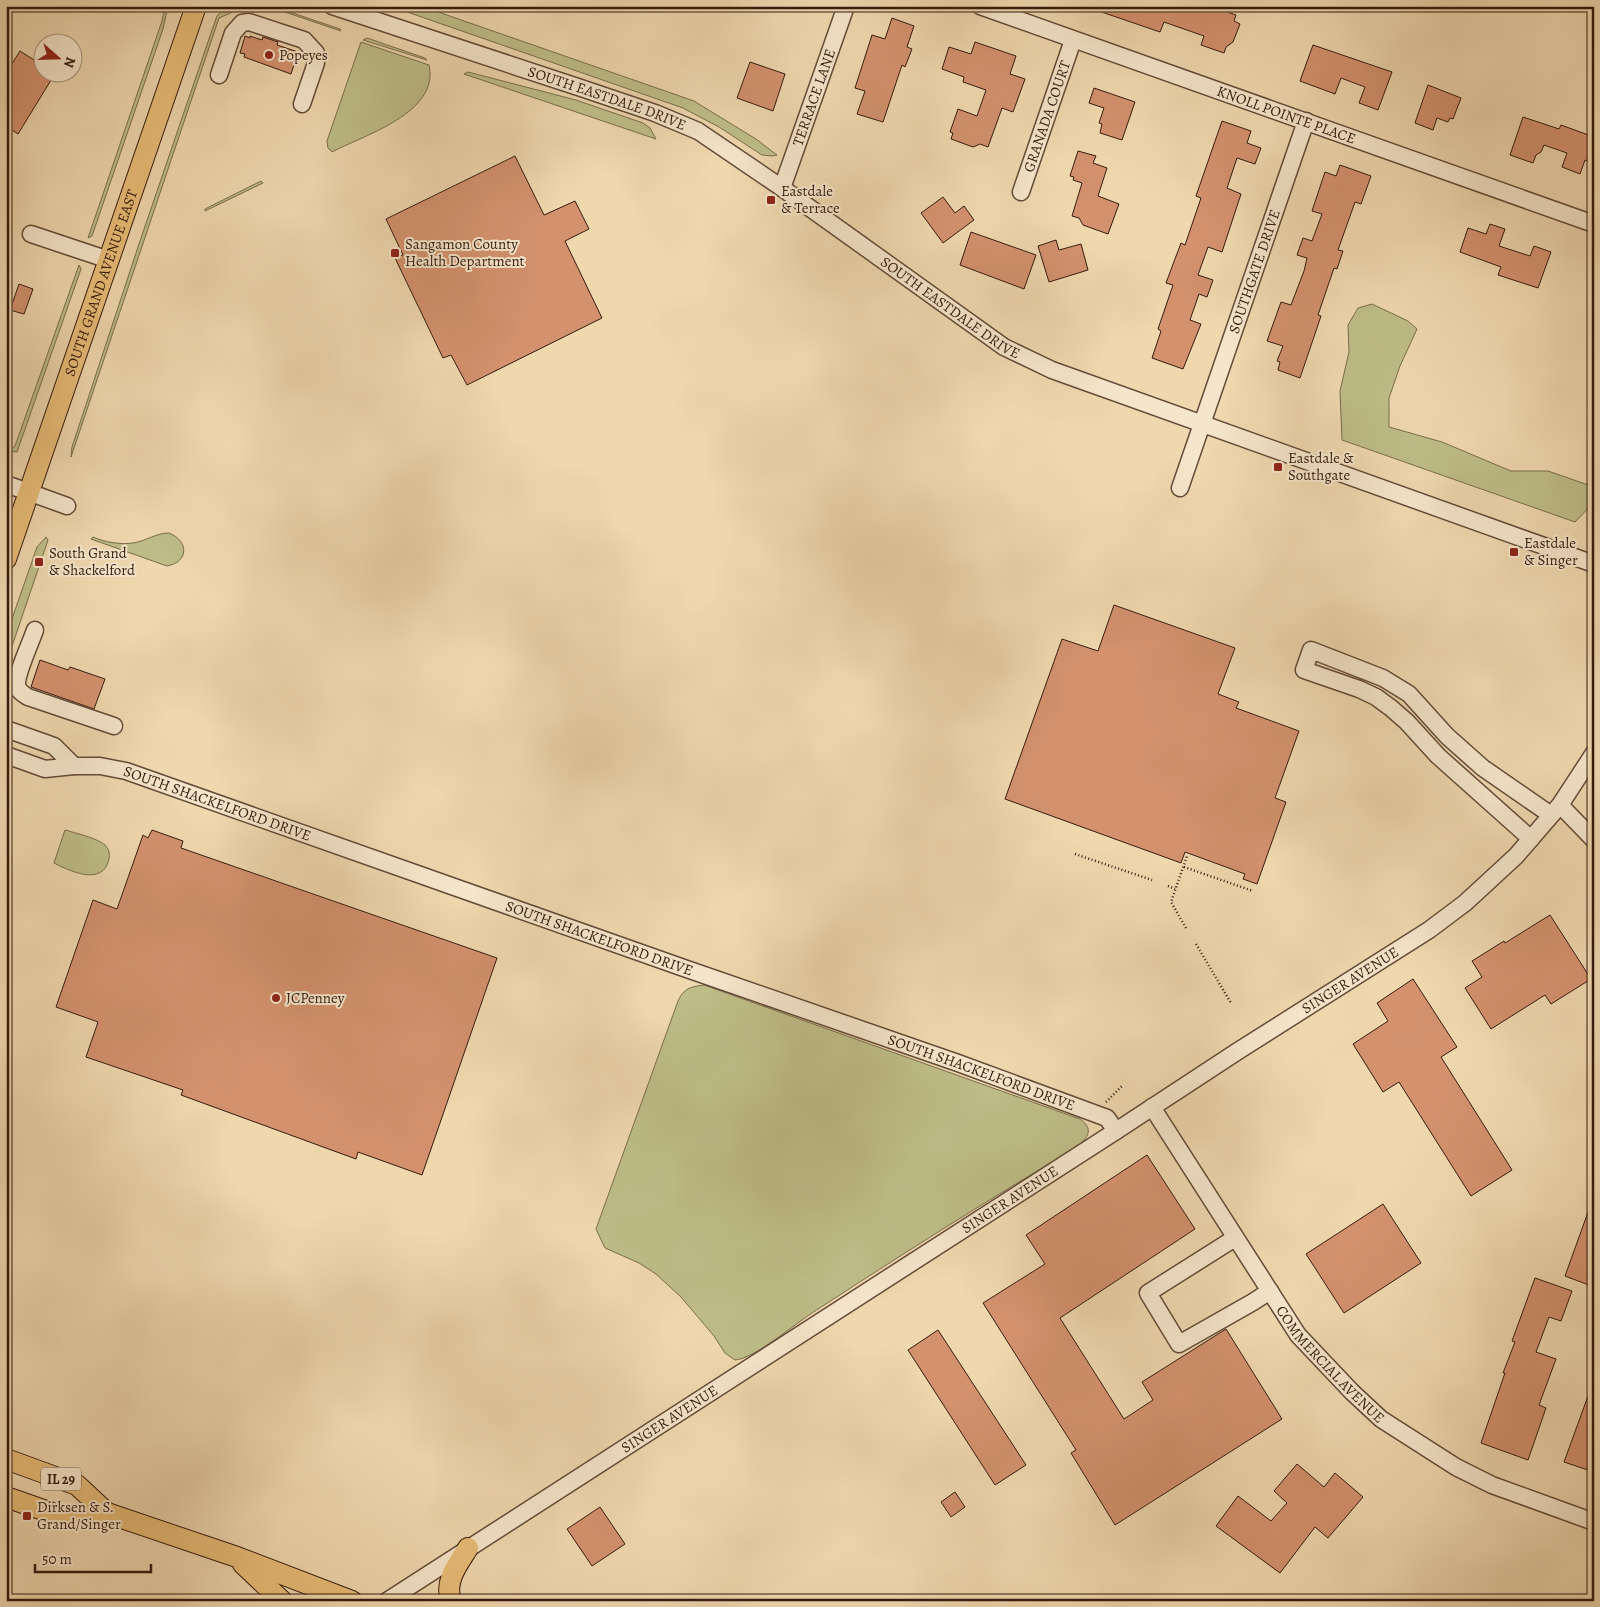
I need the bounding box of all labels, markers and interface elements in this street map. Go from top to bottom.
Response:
north arrow [32,32,82,82]
place label: Popeyes [279,45,328,65]
street label: TERRACE LANE [788,46,840,149]
marker: Popeyes [263,49,275,61]
text: N [59,54,80,70]
street label: GRANADA COURT [1019,57,1076,175]
street label: SOUTH EASTDALE DRIVE [525,61,689,135]
street label: KNOLL POINTE PLACE [1214,81,1359,149]
place label: Eastdale & Terrace [781,181,840,218]
street label: SOUTH GRAND AVENUE EAST [60,186,142,379]
marker: Eastdale & Terrace [765,194,777,206]
street label: SOUTHGATE DRIVE [1224,207,1285,336]
place label: Sangamon County Health Department [405,234,525,271]
marker: Sangamon County Health Department [389,247,401,259]
street label: SOUTH EASTDALE DRIVE [877,252,1023,363]
place label: Eastdale & Southgate [1288,448,1354,485]
marker: Eastdale & Southgate [1272,461,1284,473]
place label: Eastdale & Singer [1524,533,1578,570]
place label: South Grand & Shackelford [49,543,136,580]
marker: Eastdale & Singer [1508,546,1520,558]
marker: South Grand & Shackelford [33,556,45,568]
street label: SOUTH SHACKELFORD DRIVE [121,761,314,846]
street label: SOUTH SHACKELFORD DRIVE [503,896,696,980]
street label: SINGER AVENUE [1298,942,1402,1018]
place label: JCPenney [286,988,345,1008]
marker: JCPenney [270,992,282,1004]
street label: SOUTH SHACKELFORD DRIVE [885,1029,1078,1115]
street label: SINGER AVENUE [958,1161,1062,1238]
street label: COMMERCIAL AVENUE [1272,1302,1389,1427]
street label: SINGER AVENUE [617,1380,722,1457]
road number: IL 29 [41,1468,81,1490]
place label: Dirksen & S. Grand/Singer [37,1497,121,1534]
marker: Dirksen & S. Grand/Singer [21,1510,33,1522]
scale bar [35,1542,151,1574]
text: 50 m [42,1549,72,1569]

